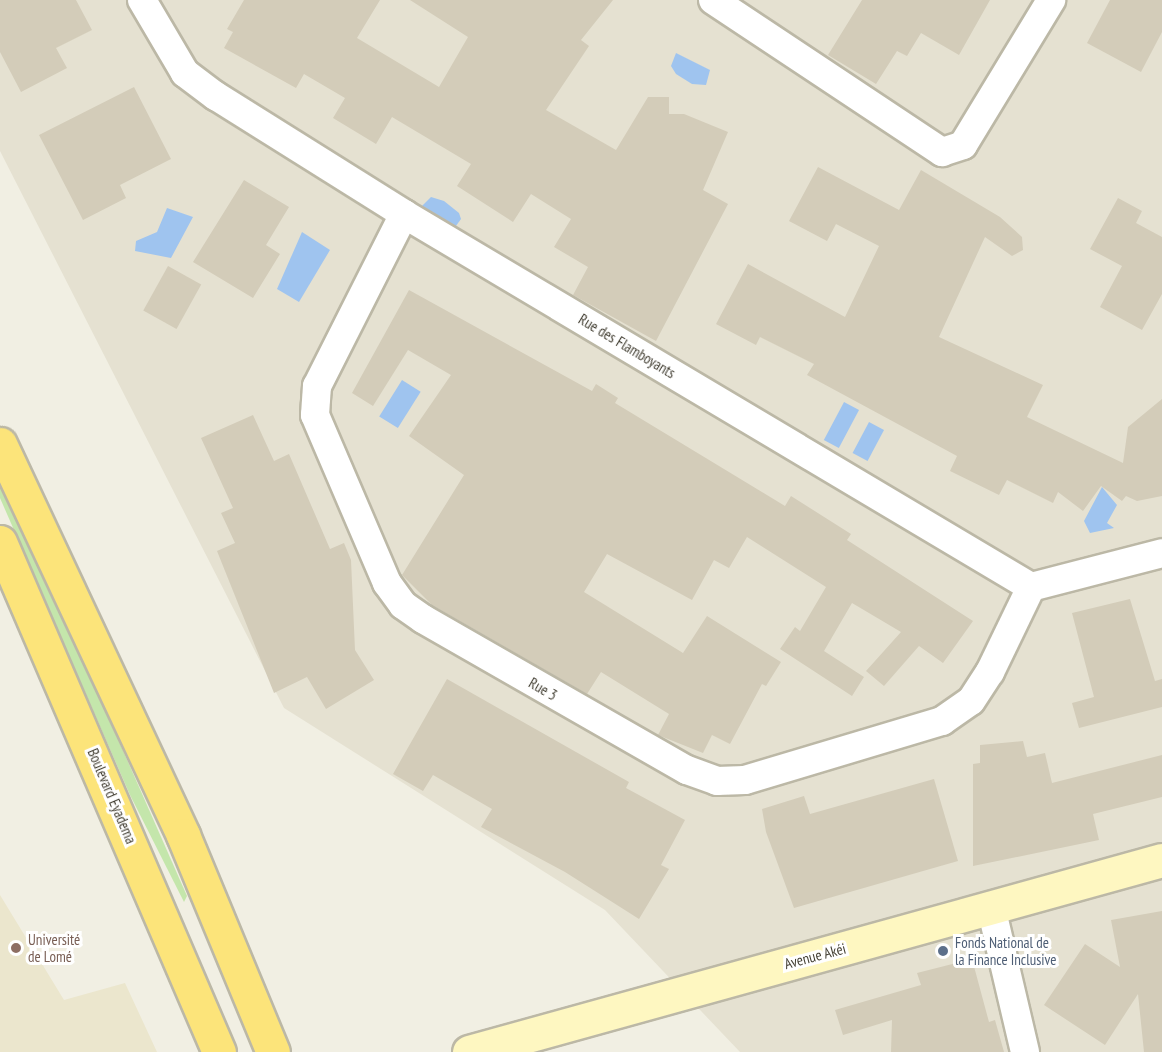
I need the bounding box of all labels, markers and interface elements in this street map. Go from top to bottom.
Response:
street label: Rue des Flamboyants [575,310,679,382]
street label: Rue 3 [526,674,560,704]
street label: Boulevard Eyadema [84,746,140,846]
place label: Université de Lomé [28,930,80,965]
place label: Fonds National de la Finance Inclusive [955,933,1057,968]
street label: Avenue Akéi [782,939,848,973]
marker: Université de Lomé [9,941,23,955]
marker: Fonds National de la Finance Inclusive [936,944,950,958]

